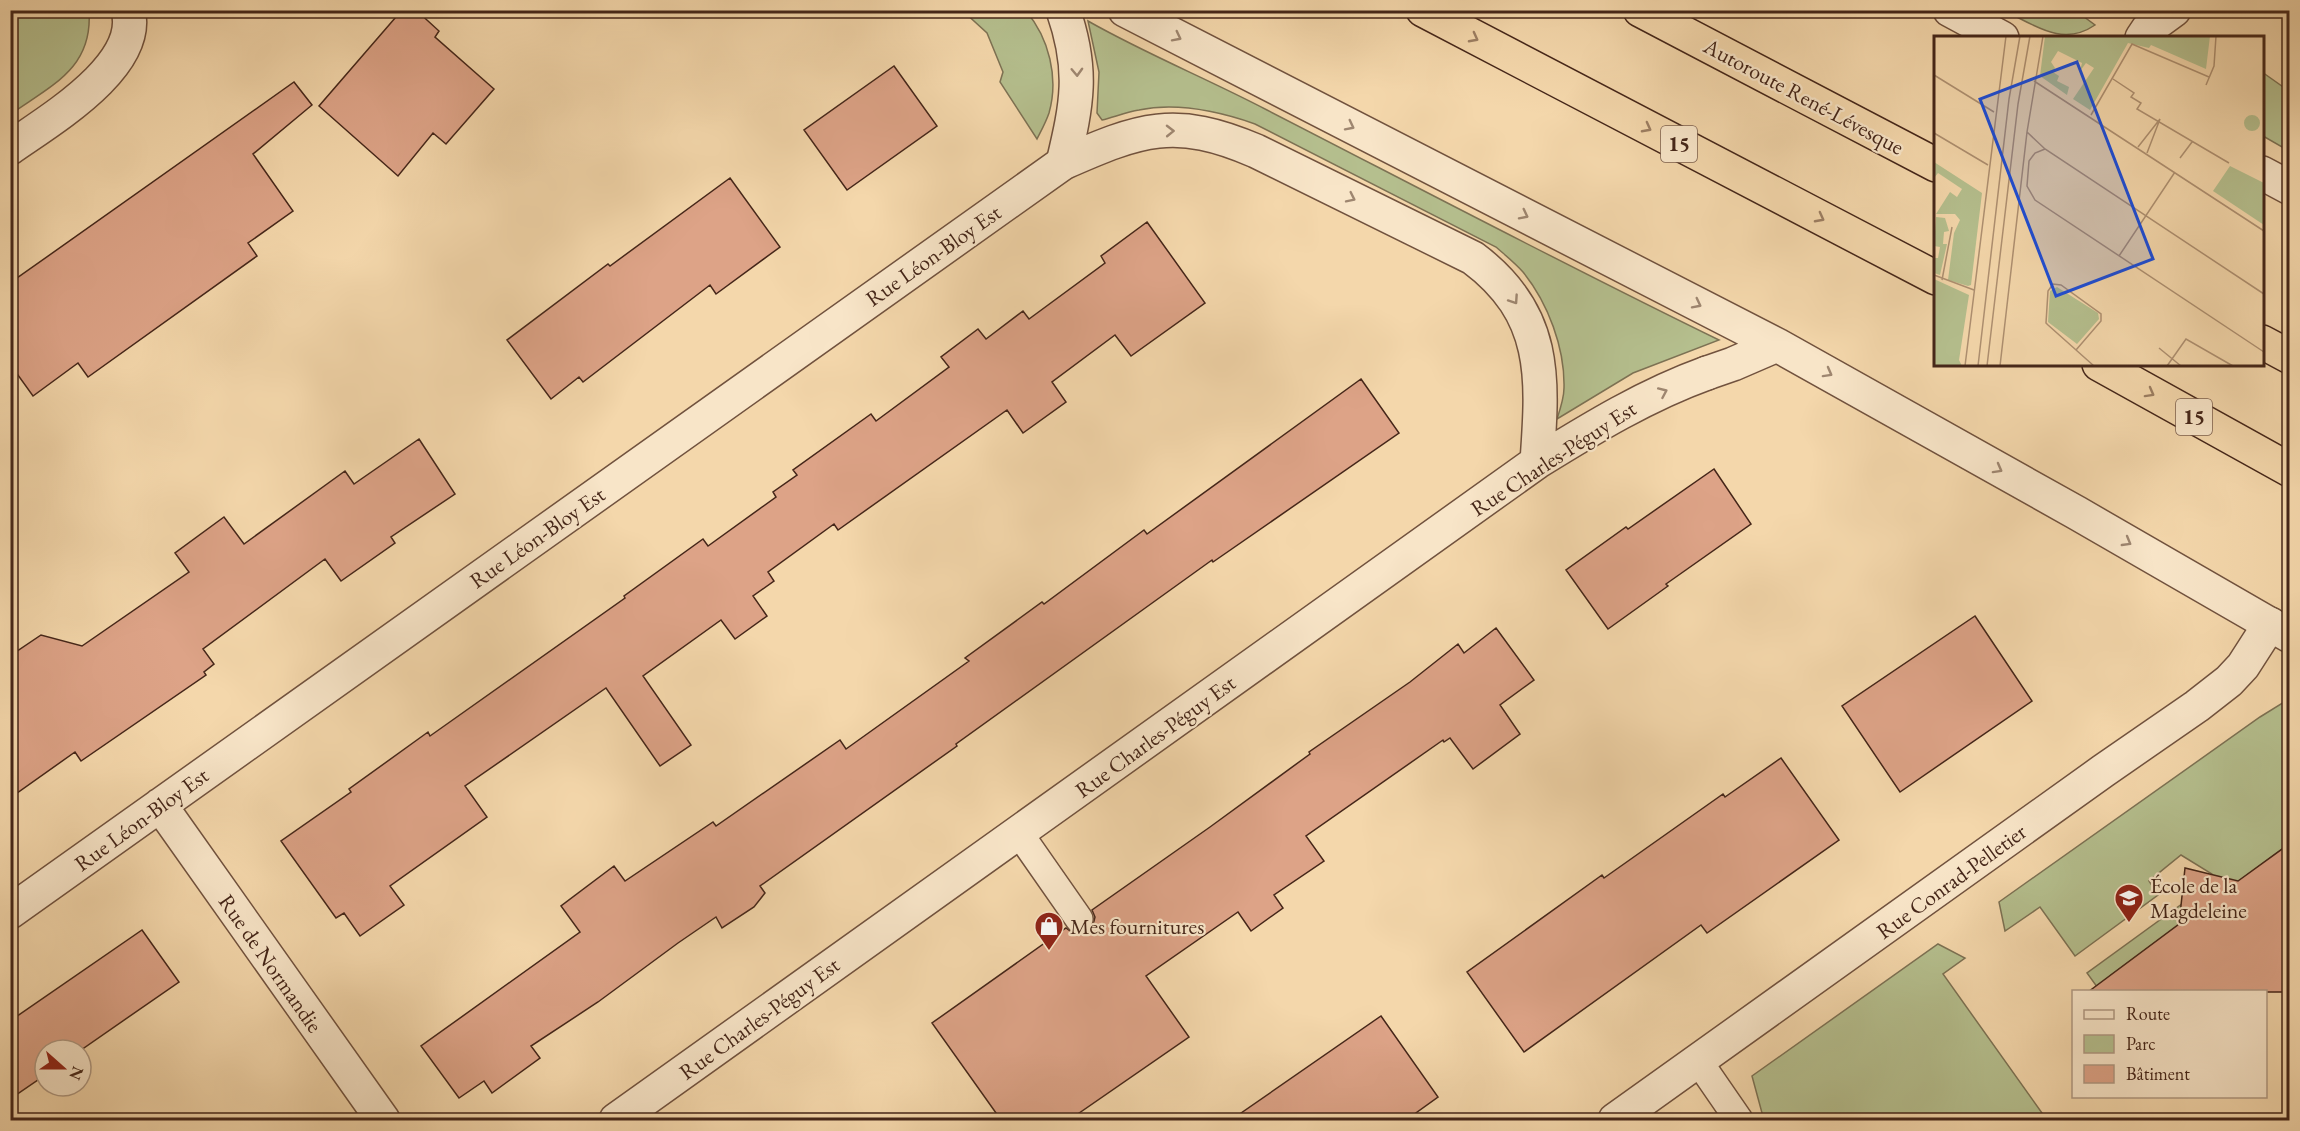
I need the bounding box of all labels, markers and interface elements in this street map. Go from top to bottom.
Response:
one-way arrow [1170,30,1181,41]
one-way arrow [1468,30,1479,42]
street label: Autoroute René-Lévesque [1698,31,1909,162]
inset map [1934,36,2264,366]
one-way arrow [1070,68,1083,77]
one-way arrow [1344,119,1355,130]
one-way arrow [1641,121,1652,132]
one-way arrow [1166,124,1175,137]
road number: 15 [1661,126,1697,162]
one-way arrow [1344,190,1355,202]
street label: Rue Léon-Bloy Est [860,198,1007,313]
one-way arrow [1517,208,1528,219]
one-way arrow [1814,211,1825,222]
one-way arrow [1507,293,1518,304]
one-way arrow [1691,297,1702,308]
one-way arrow [1822,366,1832,377]
one-way arrow [2144,386,2154,397]
one-way arrow [1656,387,1667,399]
street label: Rue Charles-Péguy Est [1465,394,1642,523]
road number: 15 [2176,399,2212,435]
one-way arrow [1992,461,2002,473]
street label: Rue Léon-Bloy Est [464,480,611,595]
one-way arrow [2121,534,2132,546]
street label: Rue Charles-Péguy Est [1069,668,1241,804]
street label: Rue Léon-Bloy Est [68,761,214,878]
street label: Rue Conrad-Pelletier [1870,817,2033,946]
place label: École de la Magdeleine [2150,871,2247,925]
school or university icon: École de la Magdeleine [2113,882,2145,924]
street label: Rue de Normandie [212,888,329,1039]
shop icon: Mes fournitures [1033,910,1065,952]
place label: Mes fournitures [1070,912,1204,941]
street label: Rue Charles-Péguy Est [673,950,845,1086]
legend [2072,990,2267,1098]
text: Route [2126,1002,2170,1025]
text: Parc [2126,1032,2156,1055]
north arrow [33,1038,93,1098]
text: Bâtiment [2126,1062,2190,1085]
text: N [64,1063,89,1083]

